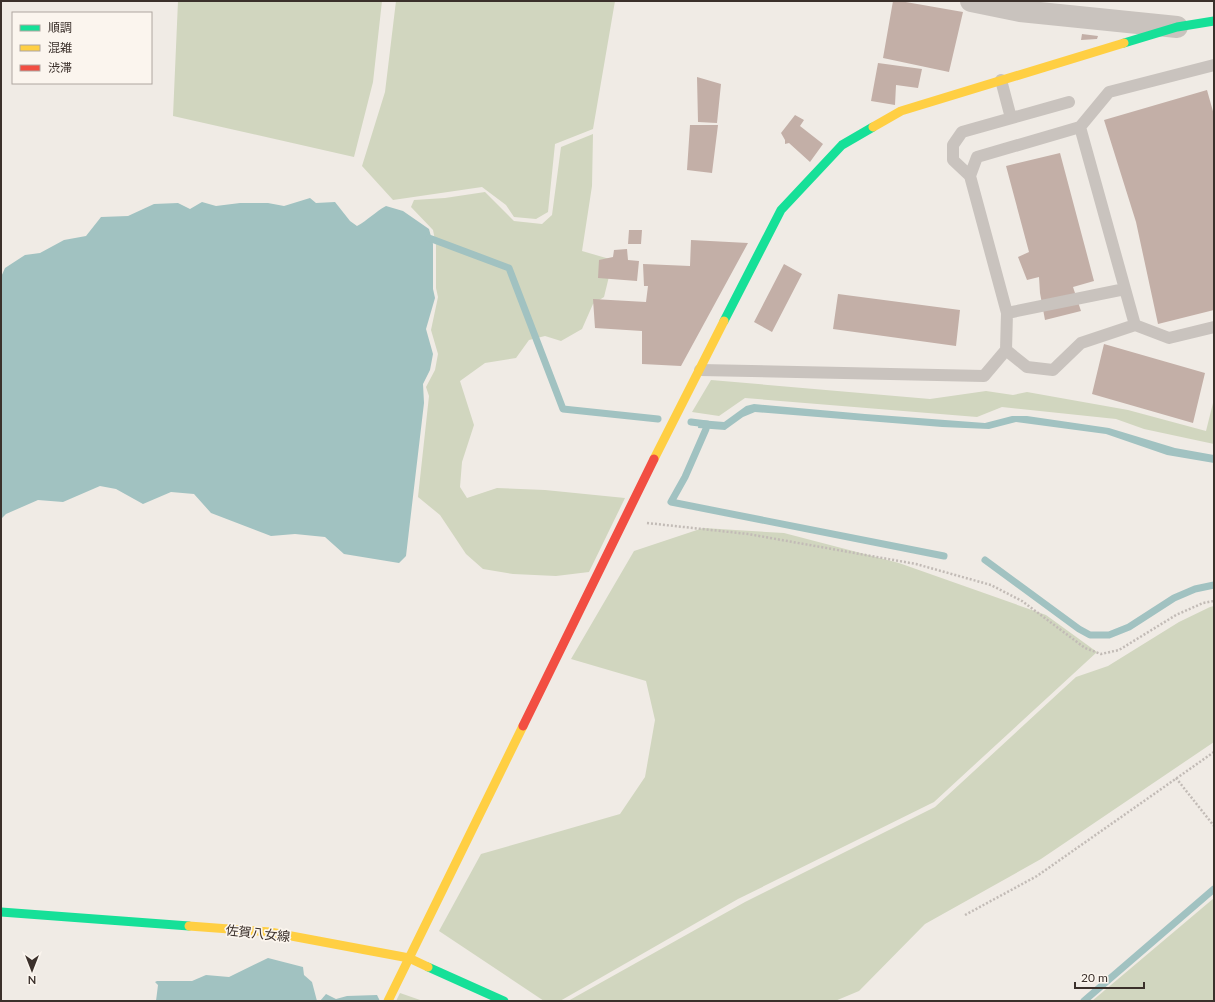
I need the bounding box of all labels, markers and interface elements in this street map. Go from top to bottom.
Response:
legend [12,12,152,84]
text: 順調 [48,20,72,35]
text: 混雑 [48,40,72,55]
text: 渋滞 [48,60,72,75]
street label: 佐賀八女線 [225,922,291,944]
north arrow [12,950,52,990]
scale bar [1075,964,1144,990]
text: 20 m [1081,970,1108,985]
text: N [28,974,36,987]

